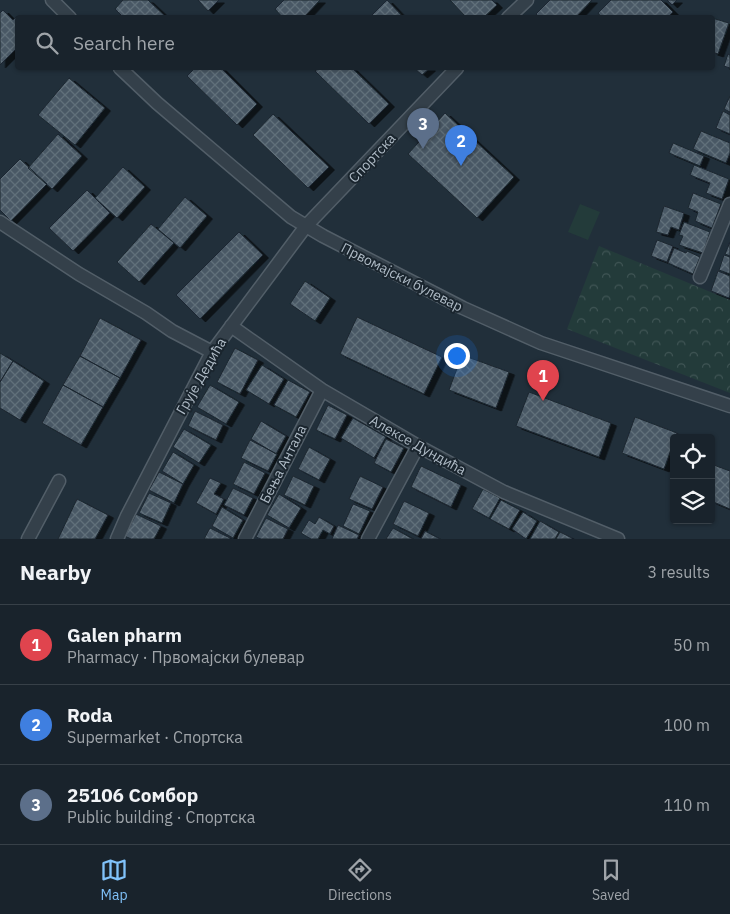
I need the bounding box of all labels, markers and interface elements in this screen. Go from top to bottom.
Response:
search box [15,15,715,70]
icon: search [33,29,61,57]
text: Search here [73,31,175,55]
pin: 3 [407,108,439,149]
pin: 2 [445,125,477,166]
street label: Спортска [345,129,400,186]
street label: Првомајски булевар [338,239,466,315]
street label: Грује Дедића [172,334,230,418]
your location [444,343,470,369]
pin: 1 [527,360,559,401]
street label: Алексе Дундића [367,411,470,479]
street label: Бења Антала [256,421,311,506]
map controls [670,434,715,524]
button: locate [670,434,715,479]
button: layers [670,479,715,524]
text: Nearby [20,558,91,586]
text: 3 results [647,562,710,582]
text: Galen pharm [67,623,182,647]
text: 1 [31,635,41,655]
text: 50 m [673,635,710,655]
text: Pharmacy · Првомајски булевар [67,647,305,667]
text: Roda [67,703,113,727]
text: 2 [31,715,41,735]
text: 100 m [663,715,710,735]
text: Supermarket · Спортска [67,727,243,747]
text: 25106 Сомбор [67,783,198,807]
text: 3 [31,795,41,815]
text: 110 m [663,795,710,815]
text: Public building · Спортска [67,807,255,827]
tab: Map [100,856,128,904]
tab: Directions [328,856,392,904]
tab: Saved [592,856,630,904]

